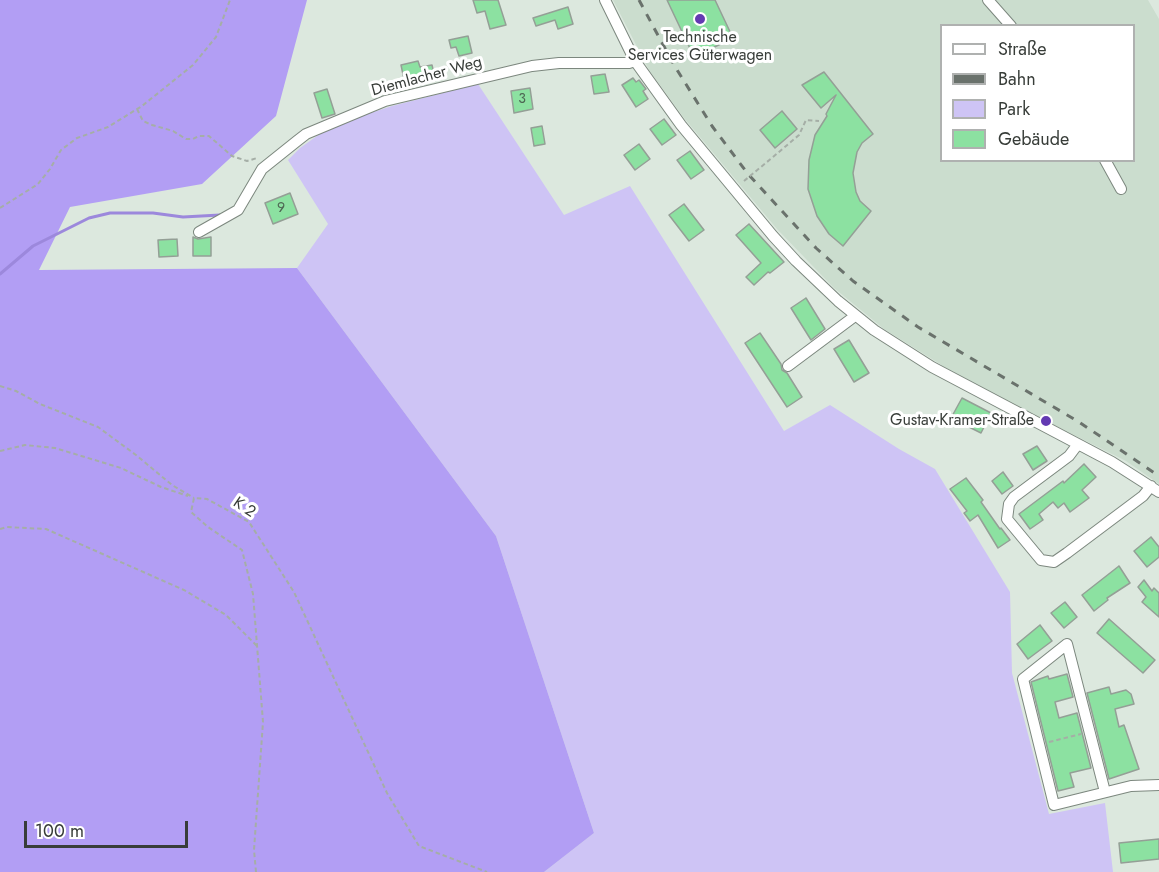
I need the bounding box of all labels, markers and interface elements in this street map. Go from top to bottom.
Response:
marker: Technische Services Güterwagen [693,12,707,26]
legend [940,24,1135,162]
place label: Technische Services Güterwagen [628,28,772,66]
text: Straße [998,36,1046,62]
street label: Diemlacher Weg [370,53,484,101]
text: Bahn [998,66,1036,92]
house number: 3 [518,92,526,108]
text: Park [998,96,1030,122]
text: Gebäude [998,126,1069,152]
house number: 9 [277,201,285,217]
place label: Gustav-Kramer-Straße [890,411,1034,431]
marker: Gustav-Kramer-Straße [1039,414,1053,428]
street label: K 2 [229,494,259,522]
scale bar [27,809,190,847]
text: 100 m [35,818,84,844]

